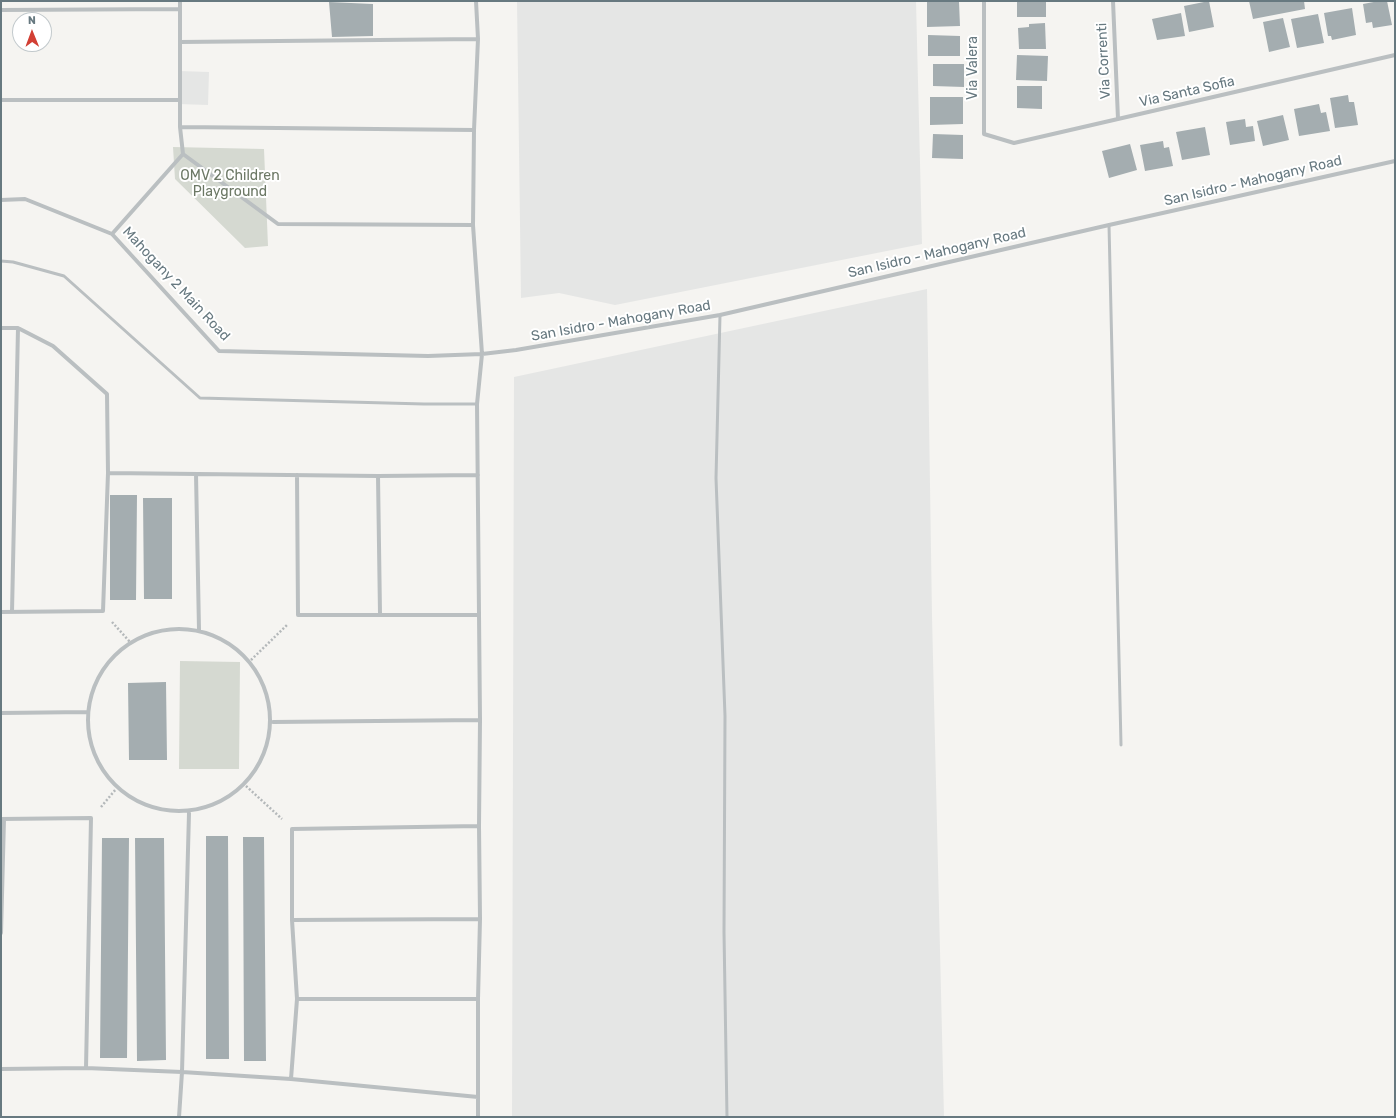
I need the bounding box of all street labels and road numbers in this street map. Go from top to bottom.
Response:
street label: Via Correnti [1094,22,1114,100]
street label: Via Valera [965,36,981,100]
street label: Via Santa Sofia [1138,73,1236,111]
street label: San Isidro - Mahogany Road [1162,152,1344,210]
street label: Mahogany 2 Main Road [119,223,233,345]
street label: San Isidro - Mahogany Road [846,224,1028,282]
street label: San Isidro - Mahogany Road [530,297,712,345]

